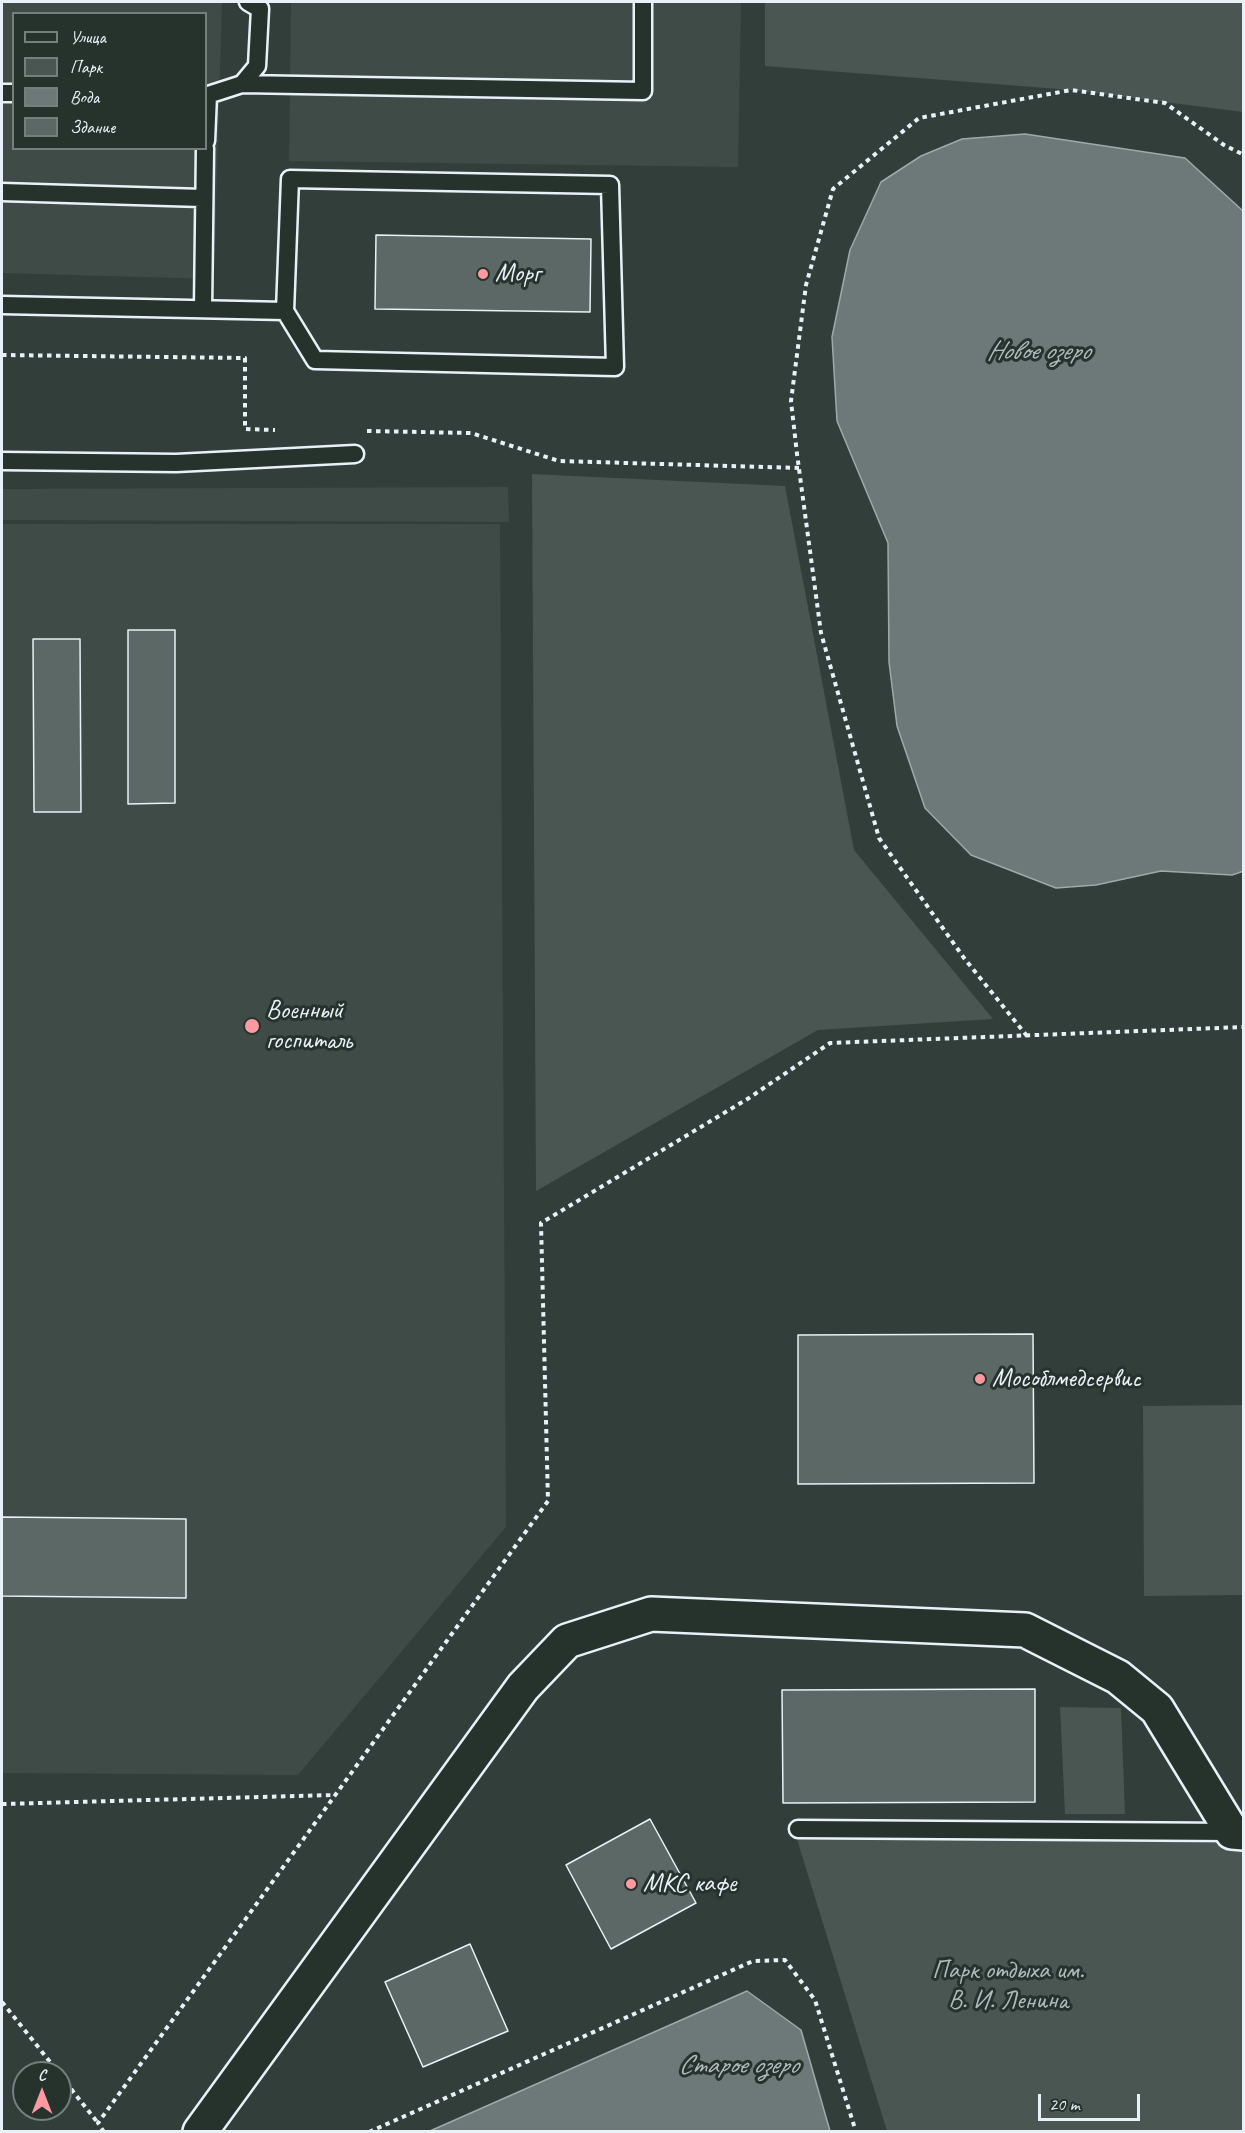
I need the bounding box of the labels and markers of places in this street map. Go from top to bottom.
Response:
place label: Морг [495,258,540,290]
marker: Морг [476,267,490,281]
place label: Военный госпиталь [266,995,352,1056]
marker: Военный госпиталь [243,1017,261,1035]
place label: Мособлмедсервис [992,1363,1141,1395]
marker: Мособлмедсервис [973,1372,987,1386]
place label: МКС кафе [643,1868,736,1900]
marker: МКС кафе [624,1877,638,1891]

